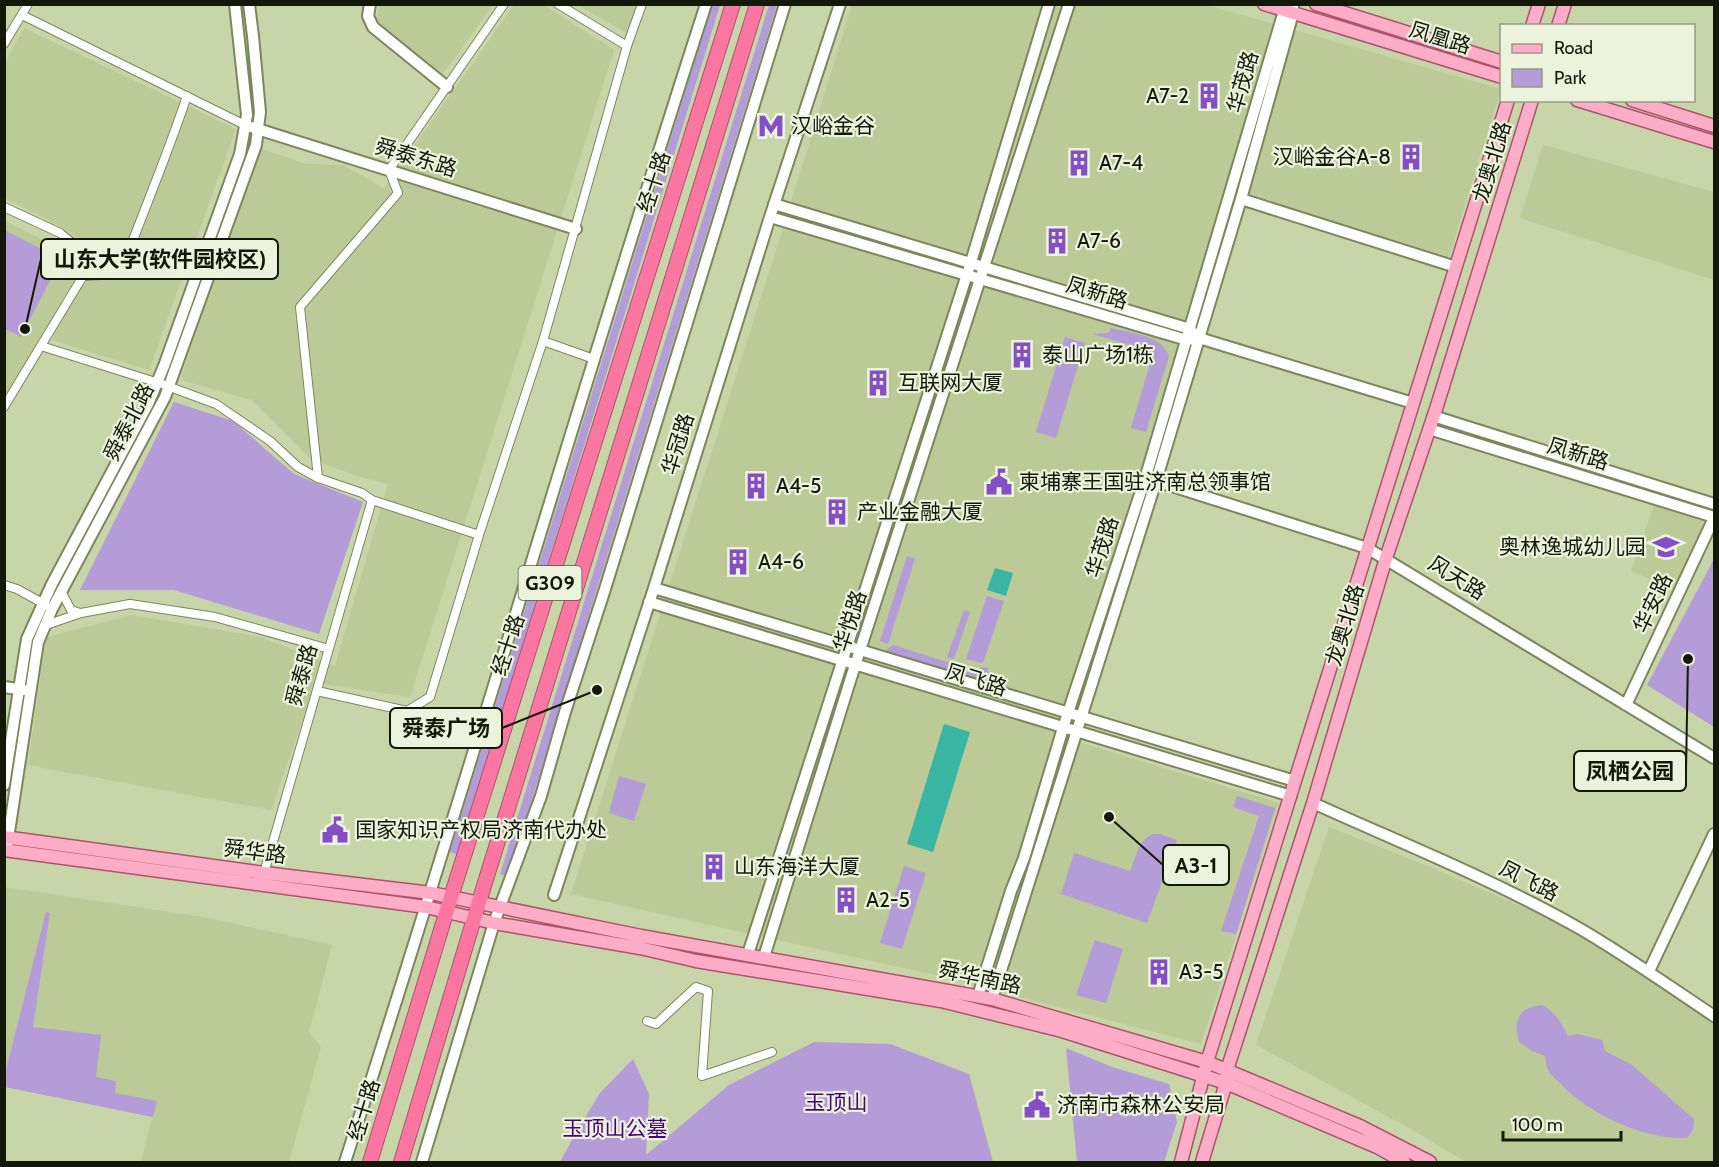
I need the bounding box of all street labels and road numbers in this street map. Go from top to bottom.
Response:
street label: 凤凰路 [1406,16,1474,59]
street label: 华茂路 [1222,48,1263,116]
street label: 龙奥北路 [1467,118,1516,206]
street label: 舜泰东路 [372,133,460,182]
street label: 经十路 [632,148,675,216]
street label: 凤新路 [1063,271,1131,314]
street label: 舜泰北路 [98,379,159,465]
street label: 华冠路 [656,410,699,478]
street label: 凤新路 [1544,432,1612,475]
street label: 华茂路 [1080,513,1123,581]
street label: 风天路 [1424,550,1491,605]
road number: G309 [518,566,582,600]
street label: 华安路 [1628,569,1677,637]
street label: 龙奥北路 [1320,581,1369,669]
street label: 华悦路 [828,587,871,655]
street label: 经十路 [486,611,529,679]
street label: 舜泰路 [281,641,322,709]
street label: 凤飞路 [942,658,1010,701]
street label: 舜华路 [222,835,288,868]
street label: 凤飞路 [1495,855,1563,906]
street label: 舜华南路 [936,957,1024,998]
street label: 经十路 [342,1076,385,1144]

